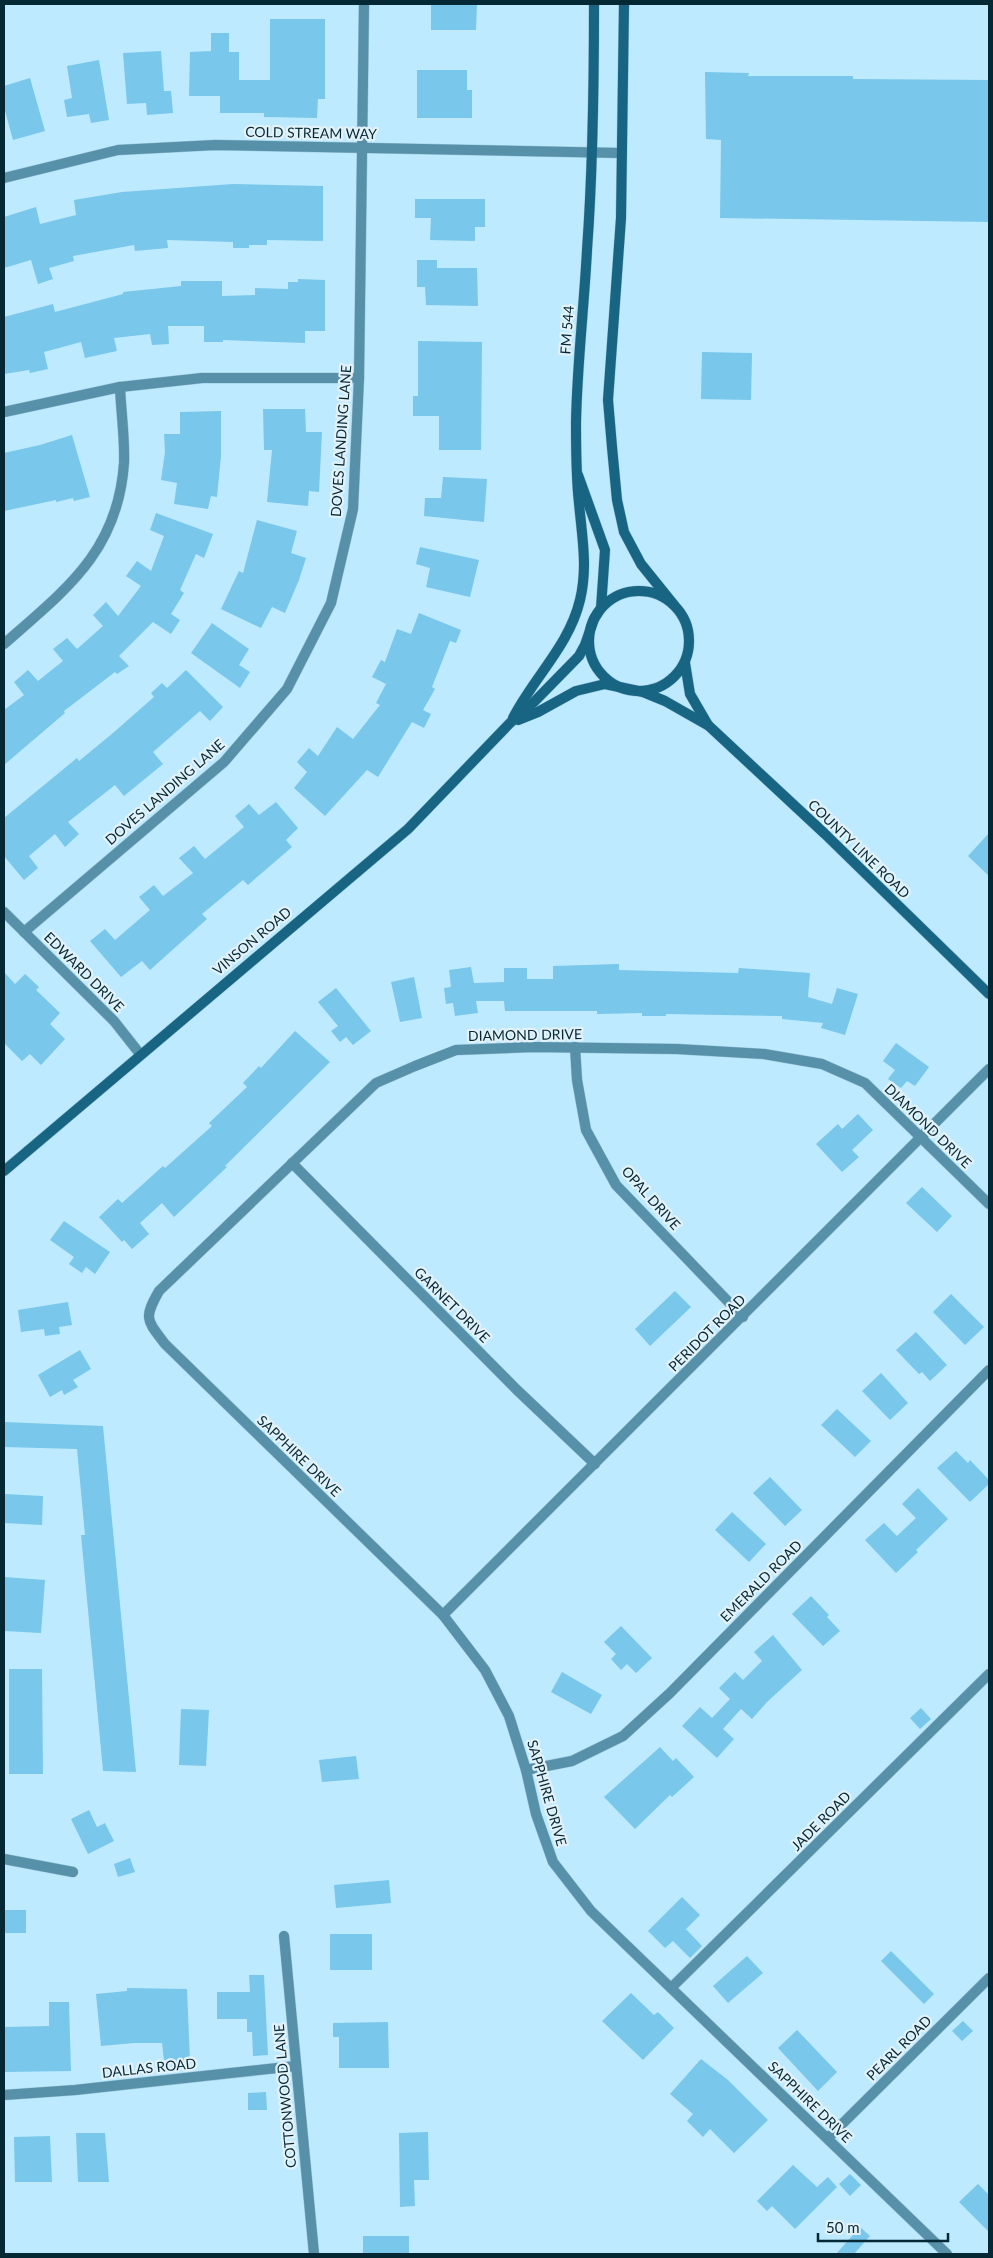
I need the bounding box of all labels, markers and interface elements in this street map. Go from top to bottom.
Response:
street label: COLD STREAM WAY [245,123,377,142]
street label: FM 544 [556,305,577,355]
street label: DOVES LANDING LANE [327,364,354,517]
street label: DOVES LANDING LANE [102,735,228,848]
street label: COUNTY LINE ROAD [805,796,914,902]
street label: VINSON ROAD [209,903,294,978]
street label: EDWARD DRIVE [41,928,128,1015]
street label: DIAMOND DRIVE [468,1025,582,1044]
street label: DIAMOND DRIVE [881,1080,975,1171]
street label: OPAL DRIVE [618,1162,684,1233]
street label: GARNET DRIVE [411,1263,494,1346]
street label: PERIDOT ROAD [665,1291,749,1375]
street label: SAPPHIRE DRIVE [254,1411,345,1500]
street label: EMERALD ROAD [716,1536,805,1625]
street label: SAPPHIRE DRIVE [524,1738,571,1848]
street label: JADE ROAD [787,1787,854,1854]
street label: PEARL ROAD [863,2012,935,2084]
street label: COTTONWOOD LANE [270,2023,299,2169]
street label: DALLAS ROAD [101,2054,197,2081]
street label: SAPPHIRE DRIVE [765,2057,856,2146]
scale bar [818,2210,948,2242]
text: 50 m [826,2218,860,2236]

